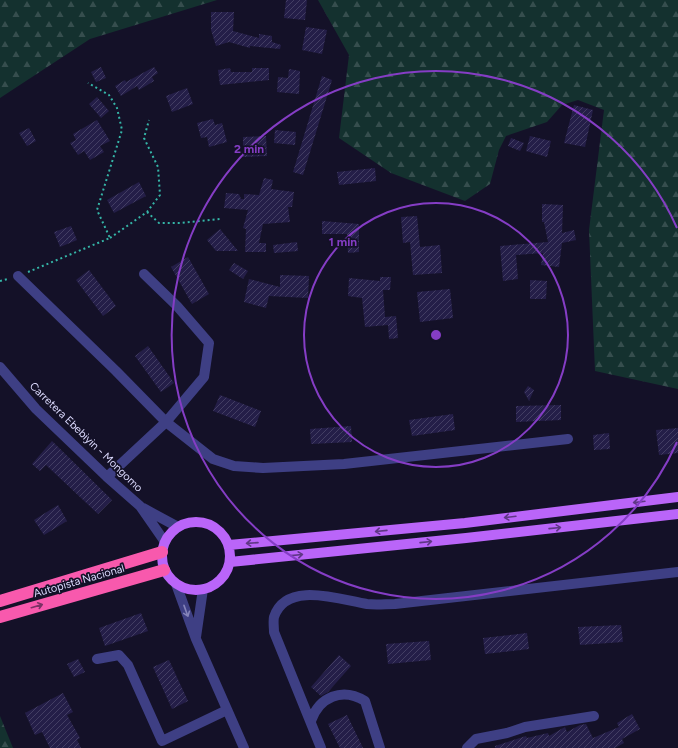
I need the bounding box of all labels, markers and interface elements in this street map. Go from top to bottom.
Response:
text: 2 min [234,142,264,156]
text: 1 min [329,235,357,249]
centre of rings [429,328,443,342]
street label: Carretera Ebebiyin - Mongomo [27,380,145,494]
one-way arrow [633,498,646,506]
one-way arrow [504,514,517,521]
one-way arrow [548,525,561,532]
one-way arrow [375,527,388,535]
one-way arrow [419,539,432,546]
one-way arrow [245,540,258,547]
one-way arrow [290,551,303,559]
street label: Autopista Nacional [32,562,126,600]
one-way arrow [31,602,44,609]
one-way arrow [183,605,190,618]

